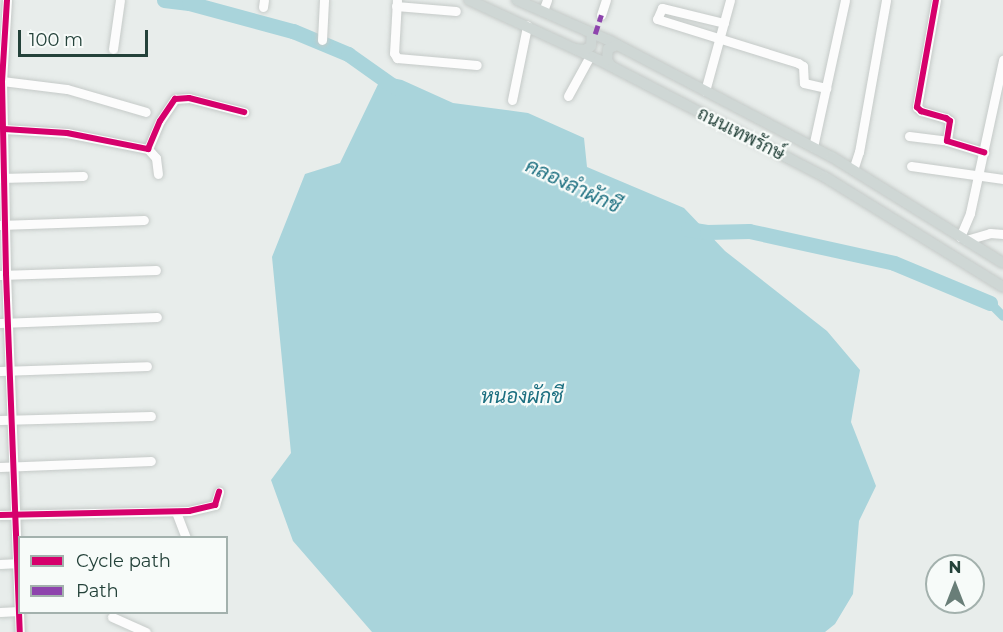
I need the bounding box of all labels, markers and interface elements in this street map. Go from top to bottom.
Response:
scale bar [21,18,152,56]
text: 100 m [29,29,83,51]
street label: ถนนเทพรักษ์ [694,103,788,165]
water label: คลองลำผักชี [522,154,624,218]
water label: หนองผักชี [481,384,563,408]
legend [18,536,228,614]
text: Cycle path [76,550,171,572]
north arrow [925,554,985,614]
text: N [949,558,961,577]
text: Path [76,580,119,602]

